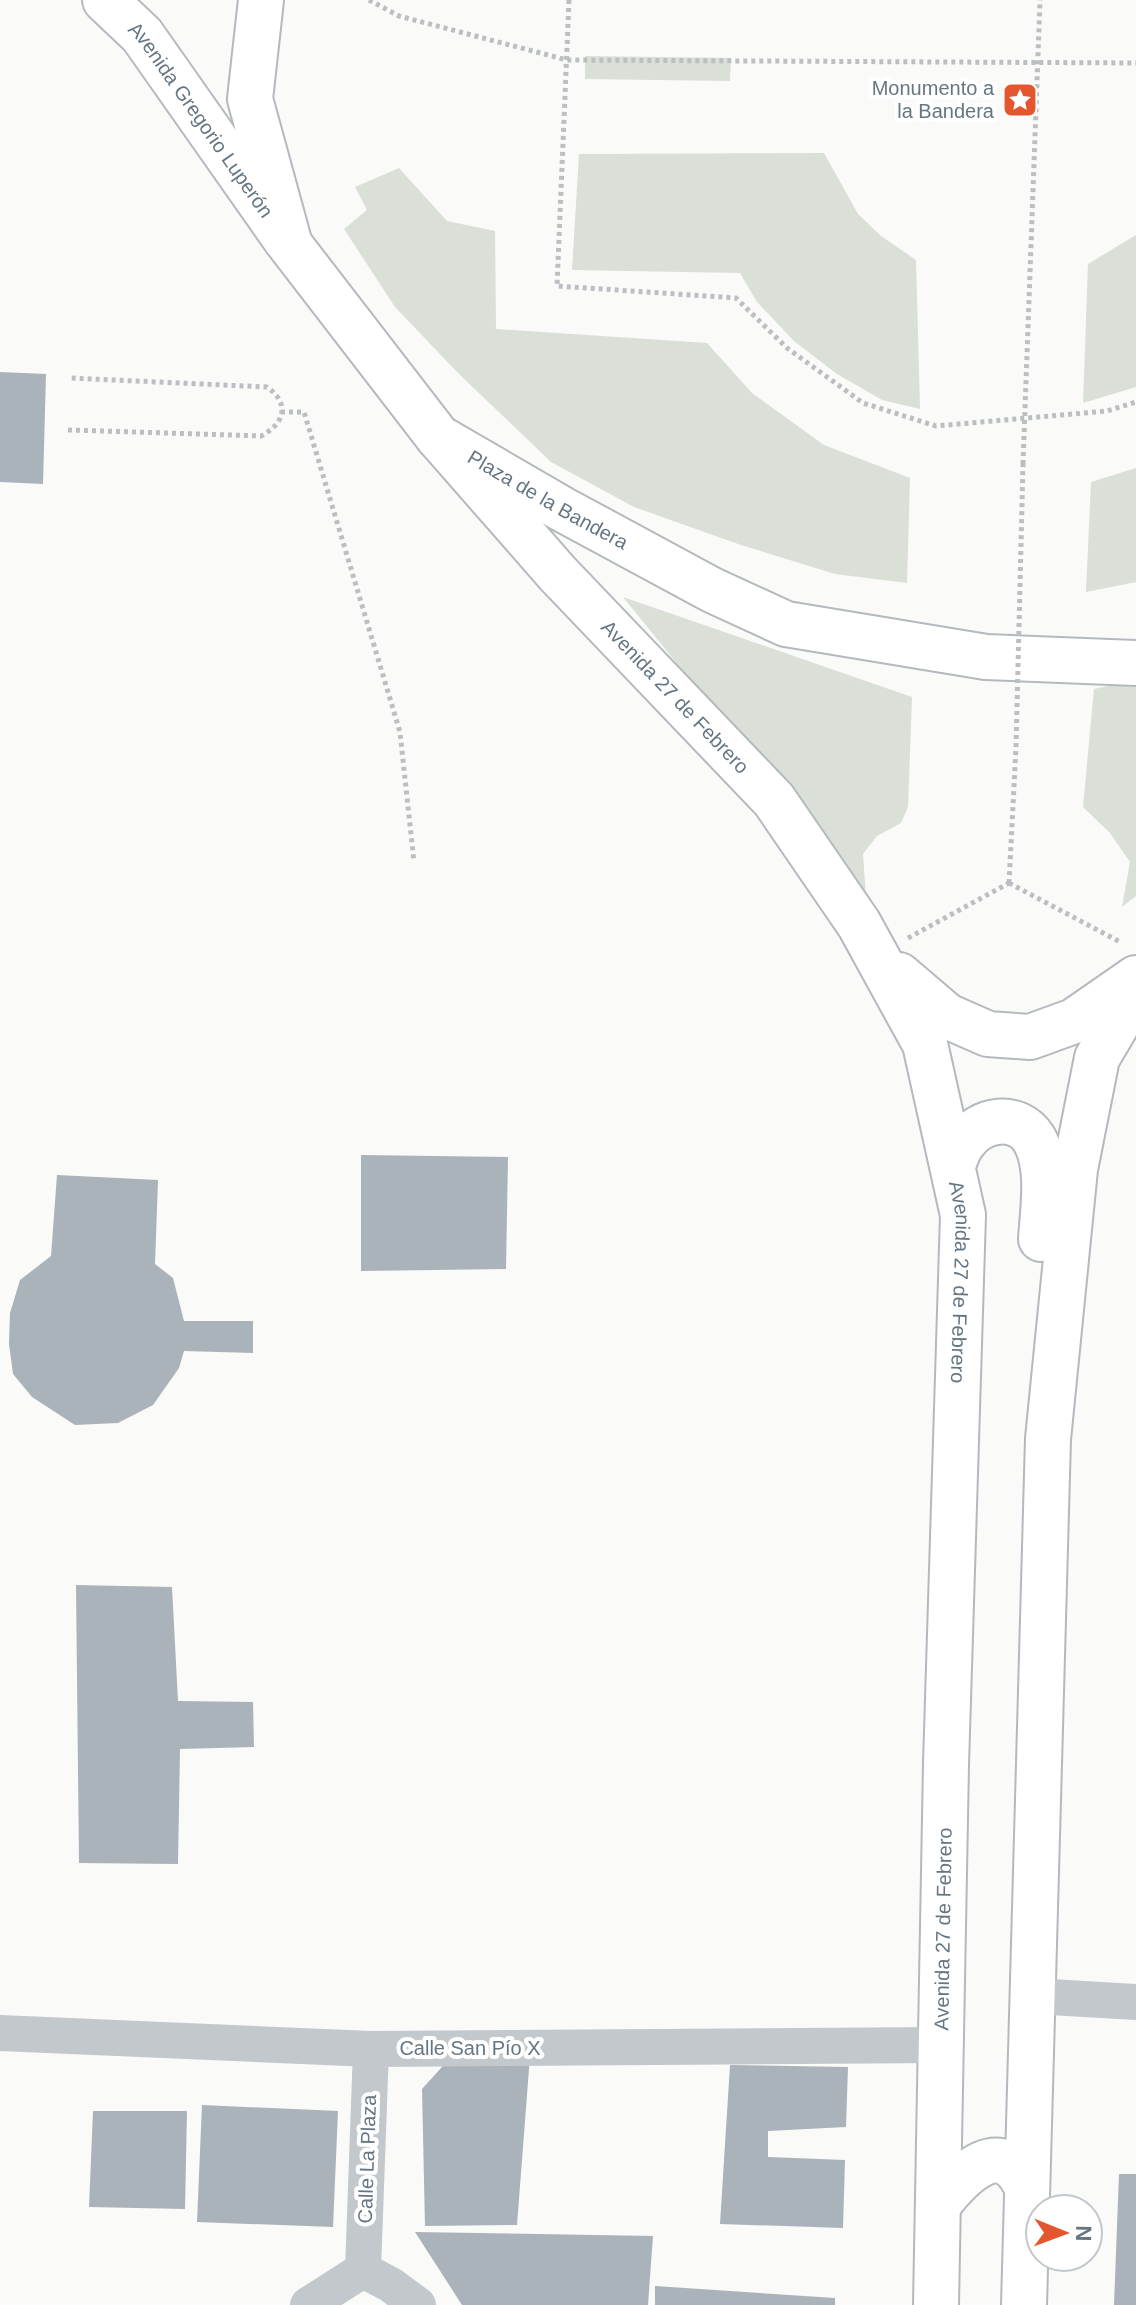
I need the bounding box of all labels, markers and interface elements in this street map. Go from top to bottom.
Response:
street label: Avenida Gregorio Luperón [124,17,278,222]
place label: Monumento a la Bandera [872,77,995,122]
place icon: Monumento a la Bandera [1001,81,1039,119]
street label: Plaza de la Bandera [464,446,632,554]
street label: Avenida 27 de Febrero [597,616,754,778]
street label: Avenida 27 de Febrero [945,1179,974,1384]
street label: Avenida 27 de Febrero [930,1827,956,2031]
street label: Calle San Pío X [399,2037,541,2059]
street label: Calle La Plaza [354,2093,380,2224]
north arrow [1024,2193,1104,2273]
text: N [1071,2225,1096,2242]

